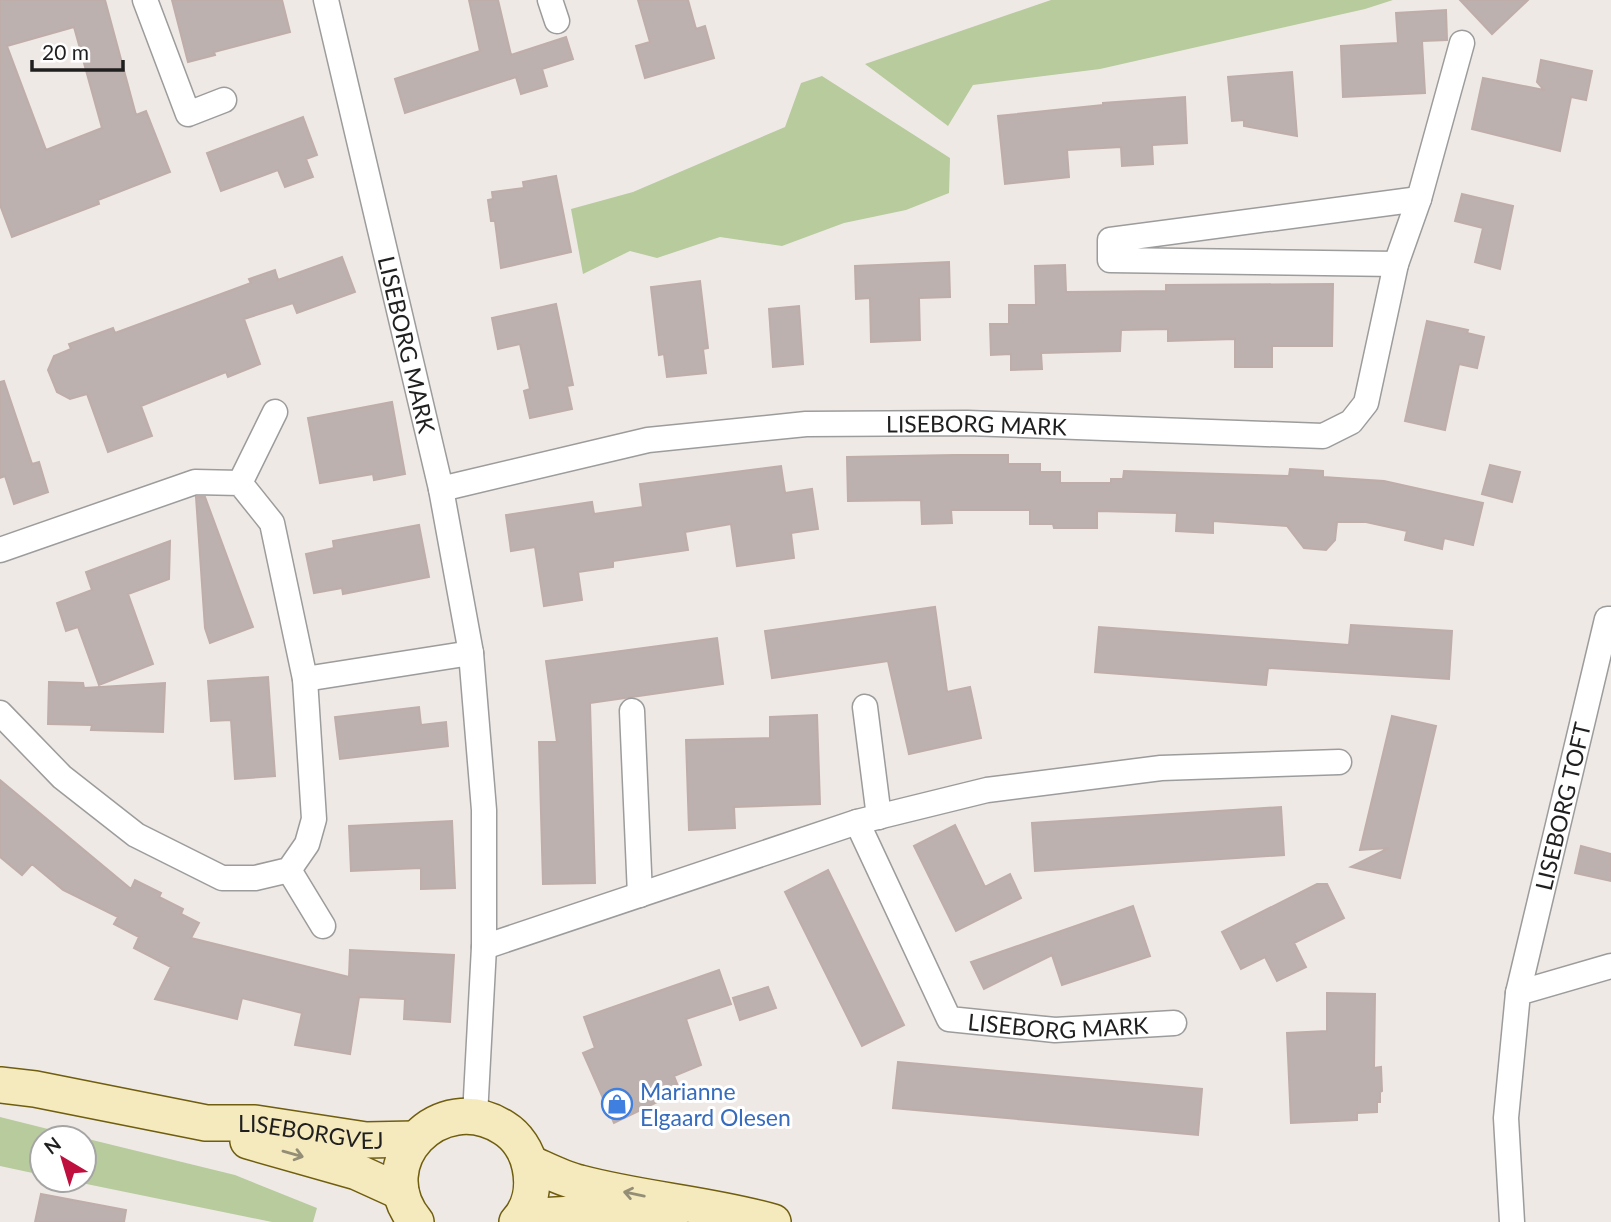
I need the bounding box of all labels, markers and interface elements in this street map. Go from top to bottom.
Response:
scale bar [32,28,122,72]
text: 20 m [42,39,89,64]
street label: LISEBORG MARK [373,253,442,437]
street label: LISEBORG MARK [886,409,1068,441]
street label: LISEBORG TOFT [1529,719,1596,893]
street label: LISEBORG MARK [967,1007,1150,1044]
place label: Marianne Elgaard Olesen [640,1077,791,1131]
shop icon: Marianne Elgaard Olesen [600,1087,634,1121]
street label: LISEBORGVEJ [238,1109,384,1154]
north arrow [28,1124,98,1194]
text: N [39,1132,65,1159]
one-way arrow [281,1148,304,1161]
one-way arrow [623,1187,646,1201]

